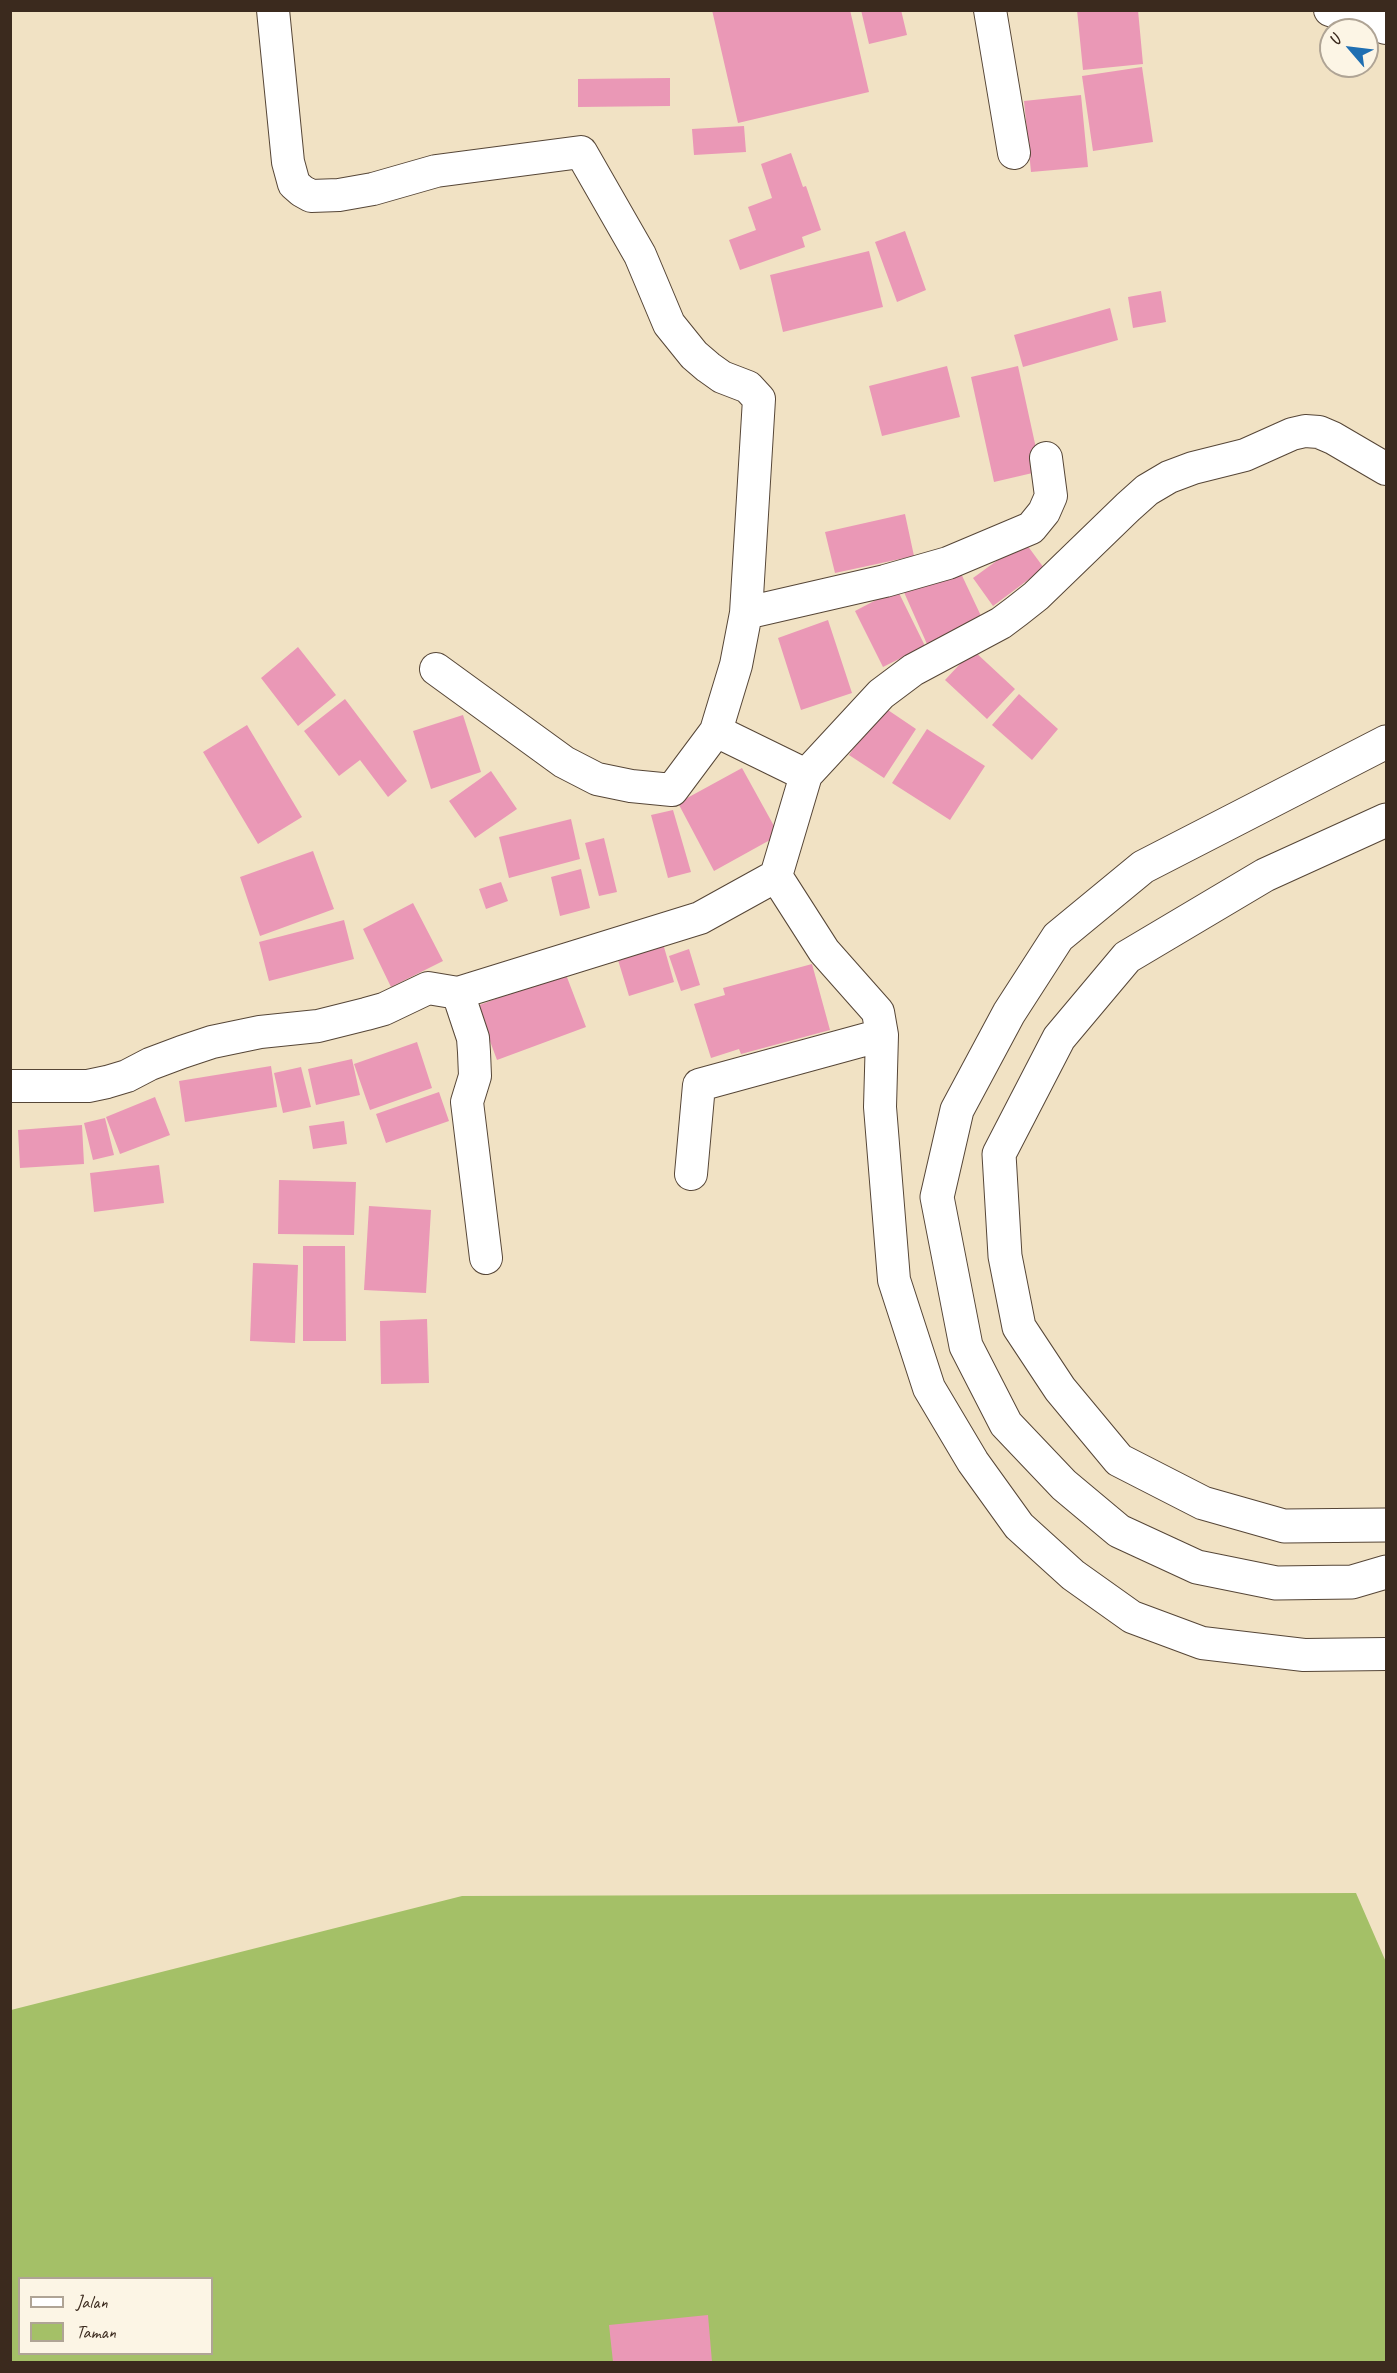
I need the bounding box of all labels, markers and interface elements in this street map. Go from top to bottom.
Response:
north arrow [1319,18,1379,78]
text: U [1324,32,1346,49]
legend [18,2277,213,2355]
text: Jalan [76,2291,108,2313]
text: Taman [76,2321,116,2343]

